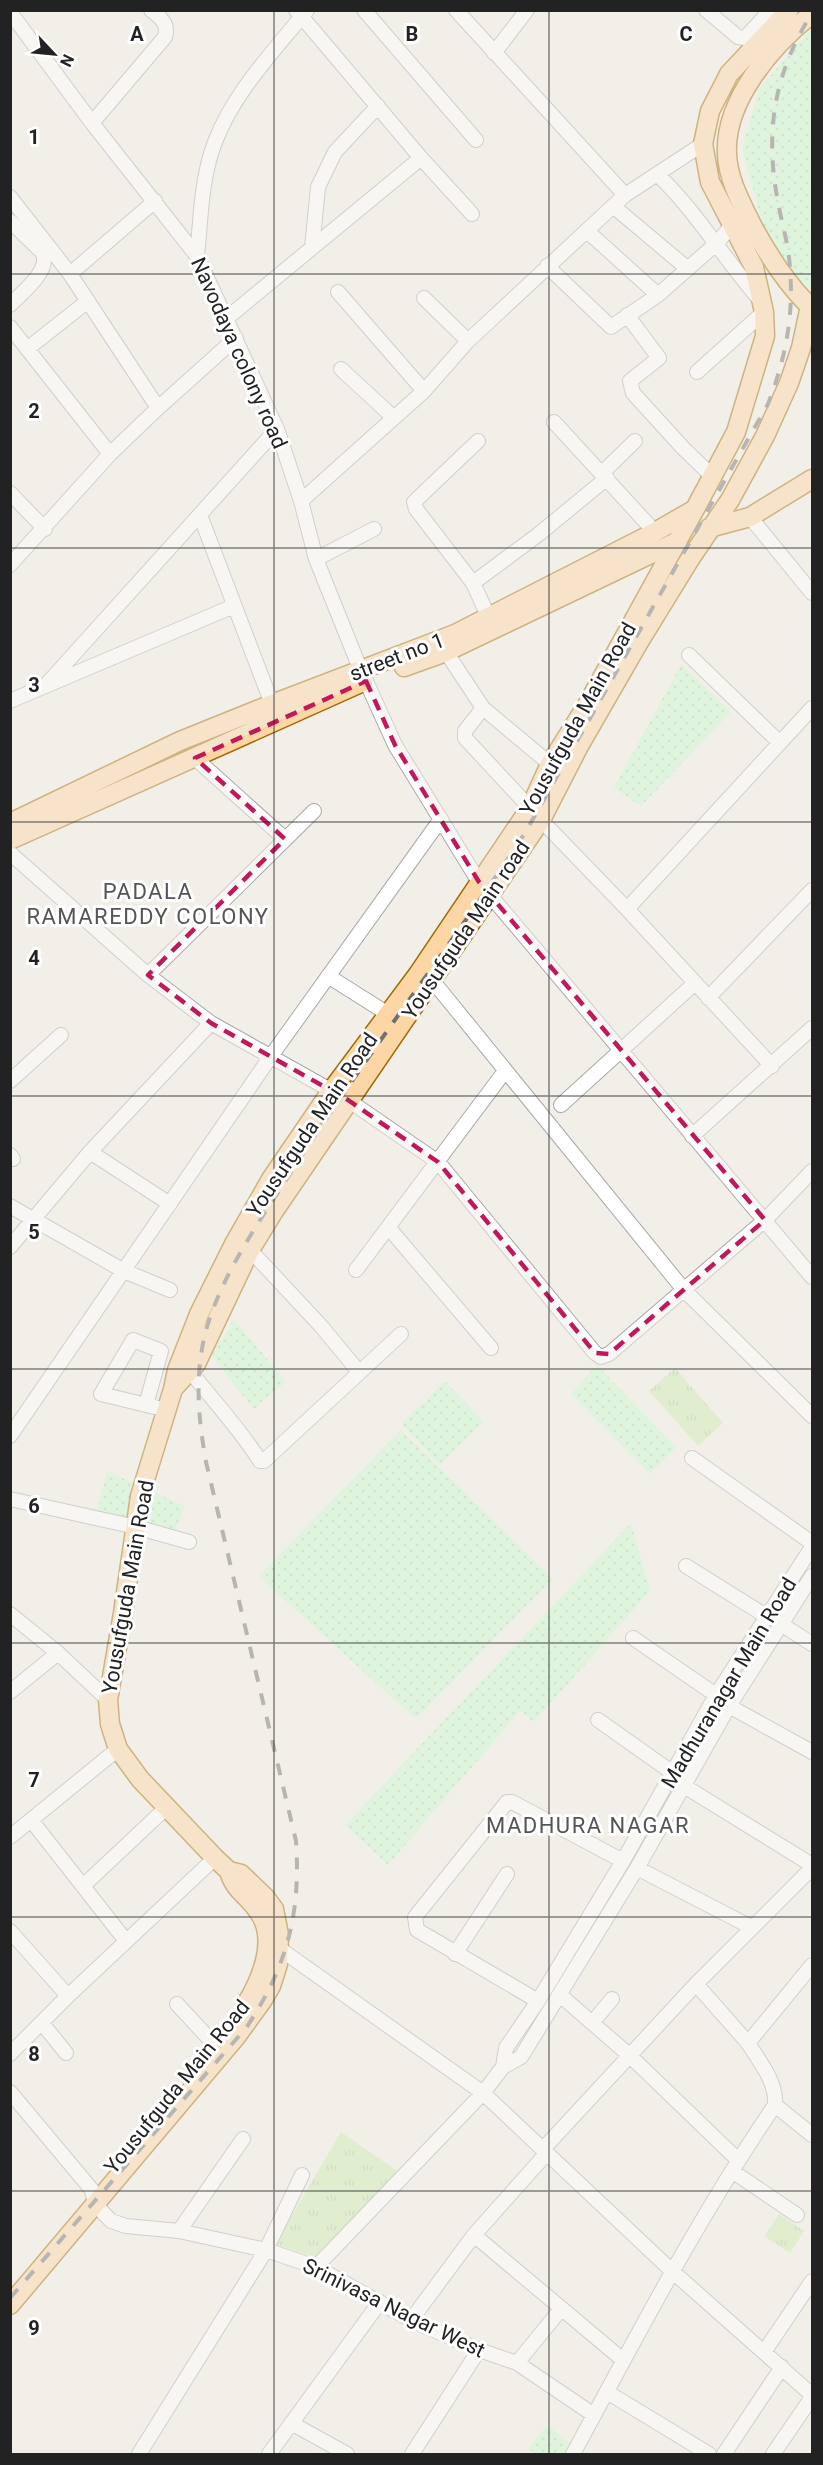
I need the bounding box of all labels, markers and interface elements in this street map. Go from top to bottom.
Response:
text: A [130,22,144,46]
text: B [406,22,418,46]
text: C [679,22,693,46]
north arrow [24,24,84,84]
text: N [56,51,78,70]
text: 1 [28,125,40,149]
street label: Navodaya colony road [186,254,292,452]
text: 2 [28,399,40,423]
street label: Yousufguda Main Road [515,618,641,820]
street label: street no 1 [346,628,448,686]
text: 3 [28,673,40,697]
street label: Yousufguda Main road [397,836,535,1024]
district label: PADALA RAMAREDDY COLONY [26,879,270,929]
text: 4 [28,946,40,970]
street label: Yousufguda Main Road [241,1028,383,1222]
text: 5 [28,1220,40,1244]
street label: Yousufguda Main Road [97,1478,159,1696]
text: 6 [28,1494,40,1518]
street label: Madhuranagar Main Road [657,1573,801,1793]
text: 7 [28,1768,40,1792]
district label: MADHURA NAGAR [486,1813,690,1838]
street label: Yousufguda Main Road [99,1995,255,2179]
text: 8 [28,2042,40,2066]
street label: Srinivasa Nagar West [299,2254,489,2363]
text: 9 [28,2316,40,2340]

